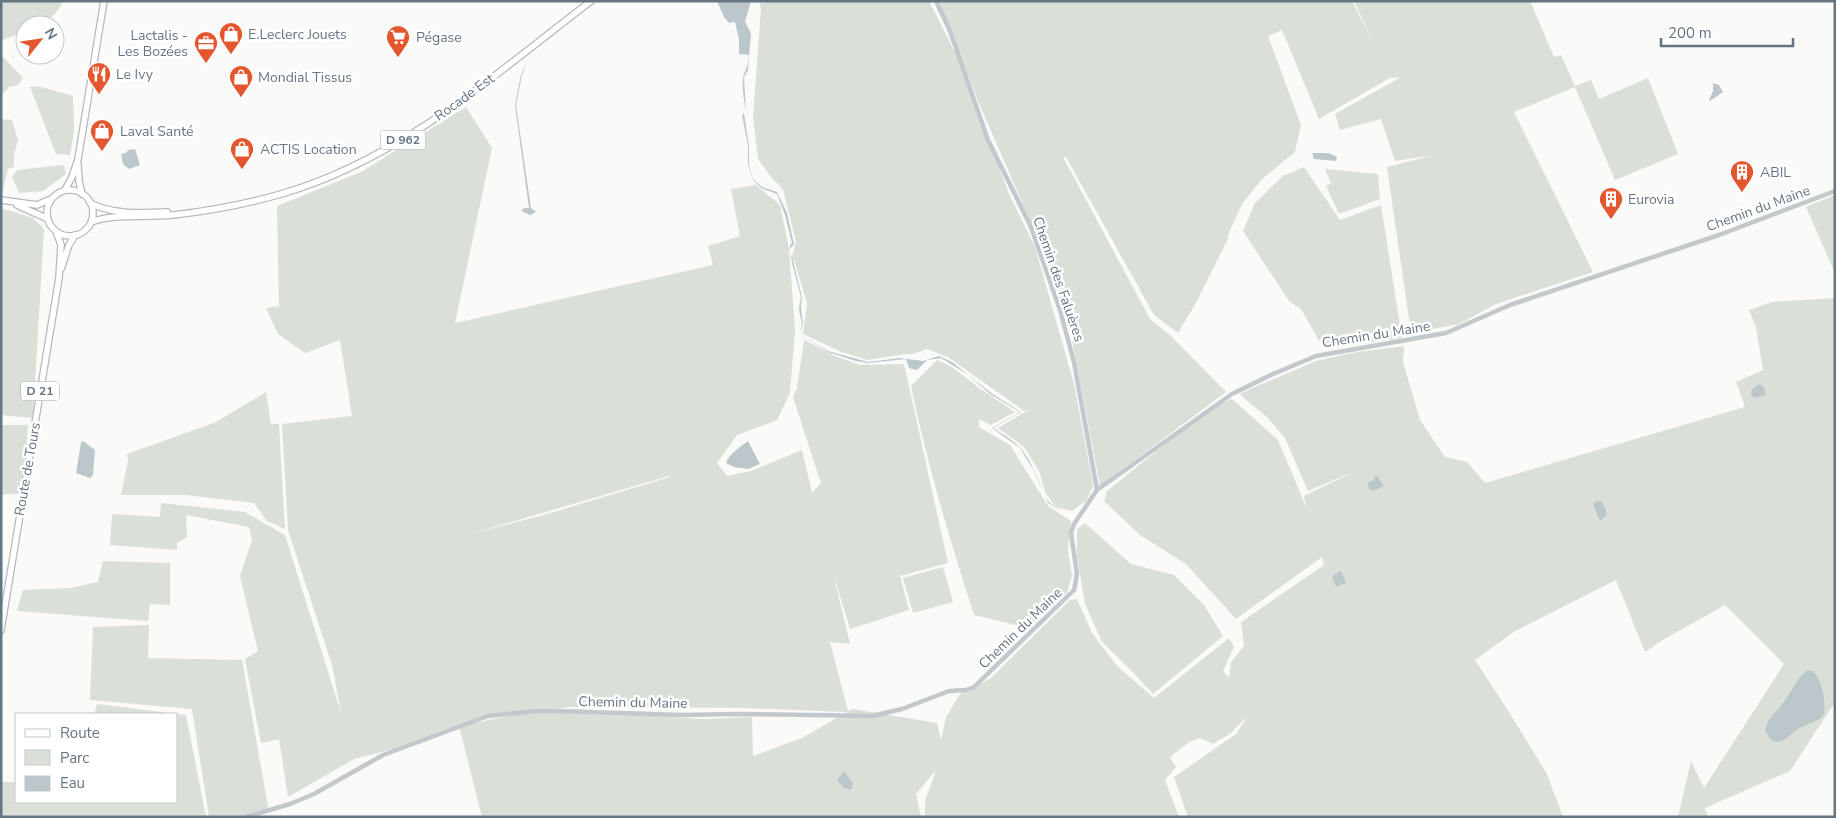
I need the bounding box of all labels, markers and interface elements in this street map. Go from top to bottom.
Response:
north arrow [15,15,65,65]
scale bar [1661,15,1794,47]
shop icon: E.Leclerc Jouets [218,21,244,55]
text: 200 m [1668,23,1712,43]
text: N [40,24,62,43]
supermarket icon: Pégase [385,24,411,58]
place label: E.Leclerc Jouets [248,25,347,44]
place label: Lactalis - Les Bozées [118,26,188,61]
place label: Pégase [416,28,462,47]
office icon: Lactalis - Les Bozées [193,30,219,64]
restaurant icon: Le Ivy [86,61,112,95]
shop icon: Mondial Tissus [228,64,254,98]
place label: Le Ivy [116,65,154,84]
place label: Mondial Tissus [258,68,352,87]
street label: Rocade Est [431,69,498,126]
shop icon: Laval Santé [89,118,115,152]
place label: Laval Santé [120,122,193,141]
road number: D 962 [380,130,426,150]
shop icon: ACTIS Location [229,136,255,170]
place label: ACTIS Location [260,140,357,159]
building icon: ABIL [1729,159,1755,193]
place label: ABIL [1760,163,1791,182]
street label: Chemin du Maine [1704,181,1813,236]
building icon: Eurovia [1598,186,1624,220]
place label: Eurovia [1628,190,1675,209]
street label: Chemin des Faluères [1028,214,1089,344]
street label: Chemin du Maine [1321,317,1432,352]
road number: D 21 [21,382,59,401]
street label: Route de Tours [10,421,45,517]
street label: Chemin du Maine [974,584,1066,673]
street label: Chemin du Maine [578,692,688,713]
legend [15,713,178,803]
text: Route [60,723,100,743]
text: Parc [60,748,89,768]
text: Eau [60,773,85,793]

